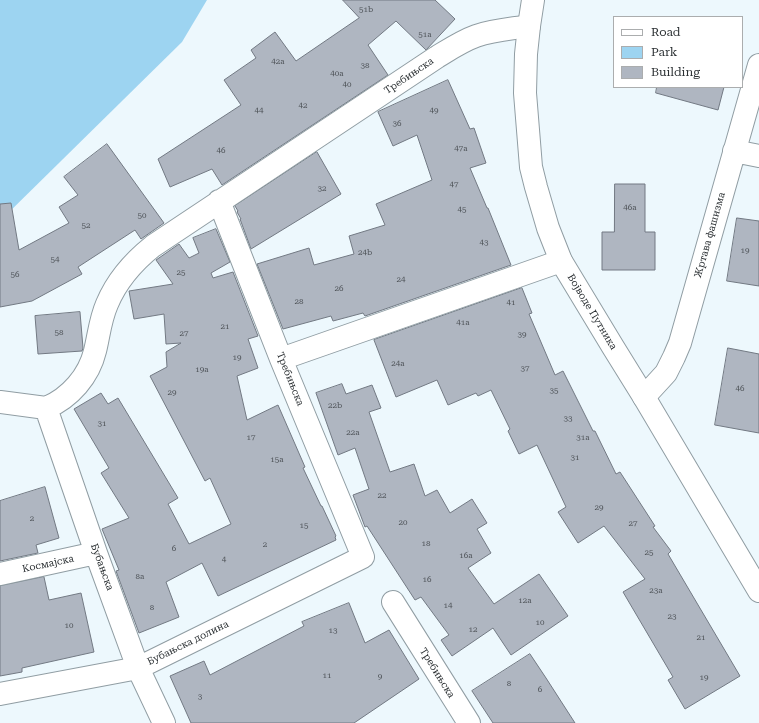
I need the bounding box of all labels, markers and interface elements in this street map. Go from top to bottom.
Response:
house number: 51b [359,5,373,15]
legend [613,16,743,88]
text: Road [651,25,680,39]
house number: 51a [418,30,432,40]
text: Park [651,45,677,59]
street label: Требињска [382,55,436,97]
house number: 42a [271,57,285,67]
house number: 38 [361,61,369,71]
text: Building [651,65,700,79]
house number: 40a [330,69,344,79]
house number: 40 [343,80,351,90]
house number: 42 [299,101,307,111]
house number: 44 [255,106,263,116]
house number: 49 [430,106,438,116]
house number: 36 [393,119,401,129]
house number: 47a [454,144,468,154]
house number: 46 [217,146,225,156]
house number: 47 [450,180,458,190]
house number: 32 [318,184,326,194]
street label: Жртава фашизма [692,191,728,279]
house number: 46a [623,203,637,213]
house number: 45 [458,205,466,215]
house number: 50 [138,211,146,221]
house number: 52 [82,221,90,231]
house number: 43 [480,238,488,248]
house number: 19 [741,246,749,256]
house number: 24b [358,248,372,258]
house number: 54 [51,255,59,265]
house number: 25 [177,268,185,278]
house number: 56 [11,270,19,280]
street label: Војводе Путника [565,272,619,352]
house number: 24 [397,275,405,285]
house number: 26 [335,284,343,294]
house number: 28 [295,297,303,307]
house number: 41 [507,298,515,308]
house number: 41a [456,318,470,328]
house number: 21 [221,322,229,332]
house number: 58 [55,328,63,338]
house number: 27 [180,329,188,339]
house number: 39 [518,330,526,340]
street label: Требињска [274,350,306,408]
house number: 19 [233,353,241,363]
house number: 24a [391,359,405,369]
house number: 37 [521,364,529,374]
house number: 19a [195,365,209,375]
house number: 46 [736,384,744,394]
house number: 35 [550,386,558,396]
house number: 29 [168,388,176,398]
house number: 22b [328,401,342,411]
house number: 33 [564,414,572,424]
house number: 31 [98,419,106,429]
house number: 22a [346,428,360,438]
house number: 17 [247,433,255,443]
house number: 31a [576,433,590,443]
house number: 31 [571,453,579,463]
house number: 15a [270,455,284,465]
house number: 22 [378,491,386,501]
house number: 29 [595,503,603,513]
house number: 2 [30,514,34,524]
house number: 20 [399,518,407,528]
house number: 27 [629,519,637,529]
house number: 15 [300,521,308,531]
house number: 18 [422,539,430,549]
house number: 2 [263,540,267,550]
street label: Бубањска [88,542,116,592]
house number: 6 [172,544,176,554]
house number: 25 [645,548,653,558]
house number: 16a [459,551,473,561]
street label: Космајска [21,553,75,575]
house number: 4 [222,555,226,565]
house number: 8a [136,572,144,582]
house number: 16 [423,575,431,585]
house number: 23a [649,586,663,596]
house number: 12a [518,596,532,606]
house number: 14 [444,601,452,611]
house number: 8 [150,603,154,613]
house number: 23 [668,612,676,622]
street label: Бубањска долина [145,618,231,668]
house number: 10 [536,618,544,628]
house number: 10 [65,621,73,631]
house number: 12 [469,625,477,635]
house number: 13 [329,626,337,636]
house number: 21 [697,633,705,643]
street label: Требињска [417,646,457,700]
house number: 11 [323,671,331,681]
house number: 9 [378,672,382,682]
house number: 19 [700,673,708,683]
house number: 8 [507,679,511,689]
house number: 6 [538,685,542,695]
house number: 3 [198,692,202,702]

